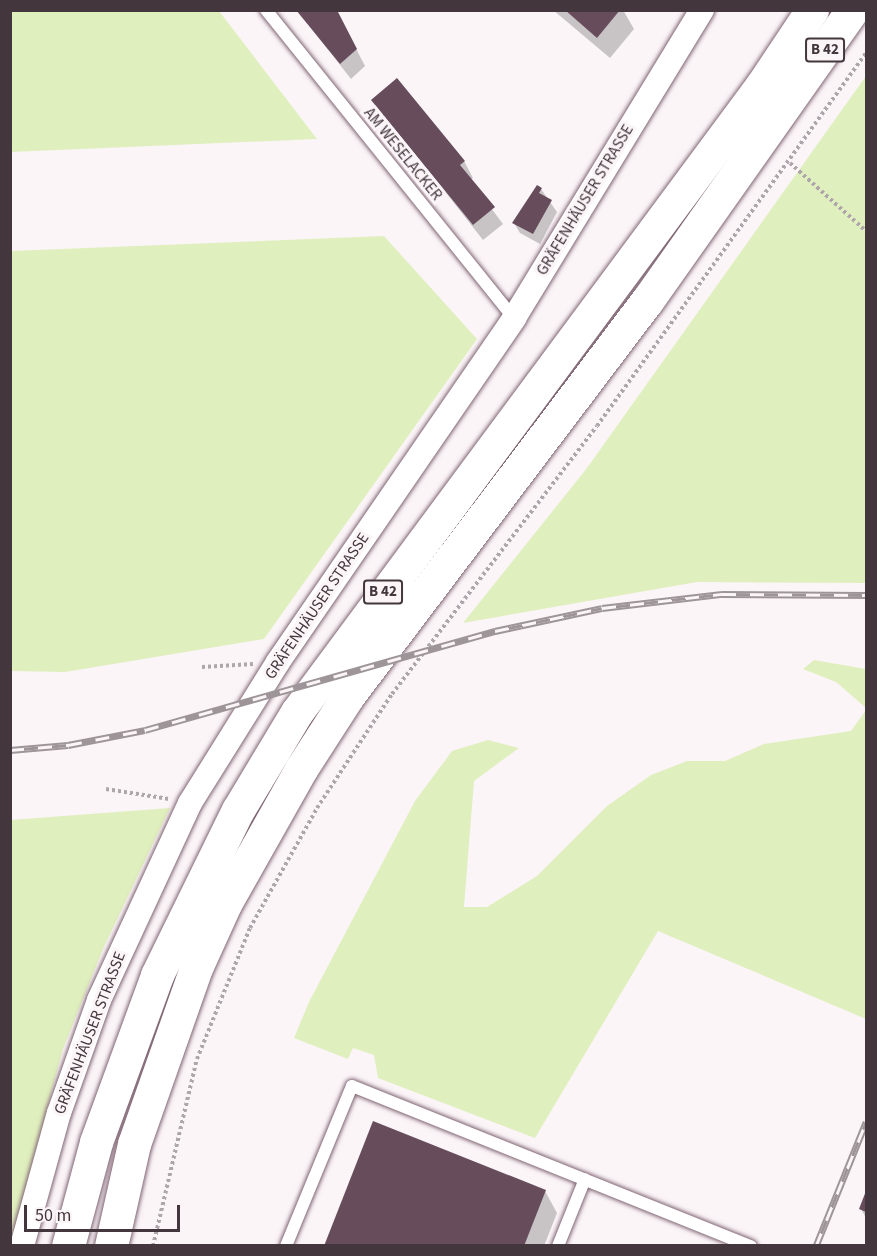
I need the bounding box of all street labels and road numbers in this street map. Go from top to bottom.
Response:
road number: B 42 [804,38,846,62]
street label: AM WESELACKER [360,104,446,204]
street label: GRÄFENHÄUSER STRASSE [532,121,638,279]
street label: GRÄFENHÄUSER STRASSE [261,529,373,683]
road number: B 42 [362,580,404,604]
street label: GRÄFENHÄUSER STRASSE [50,949,130,1117]

